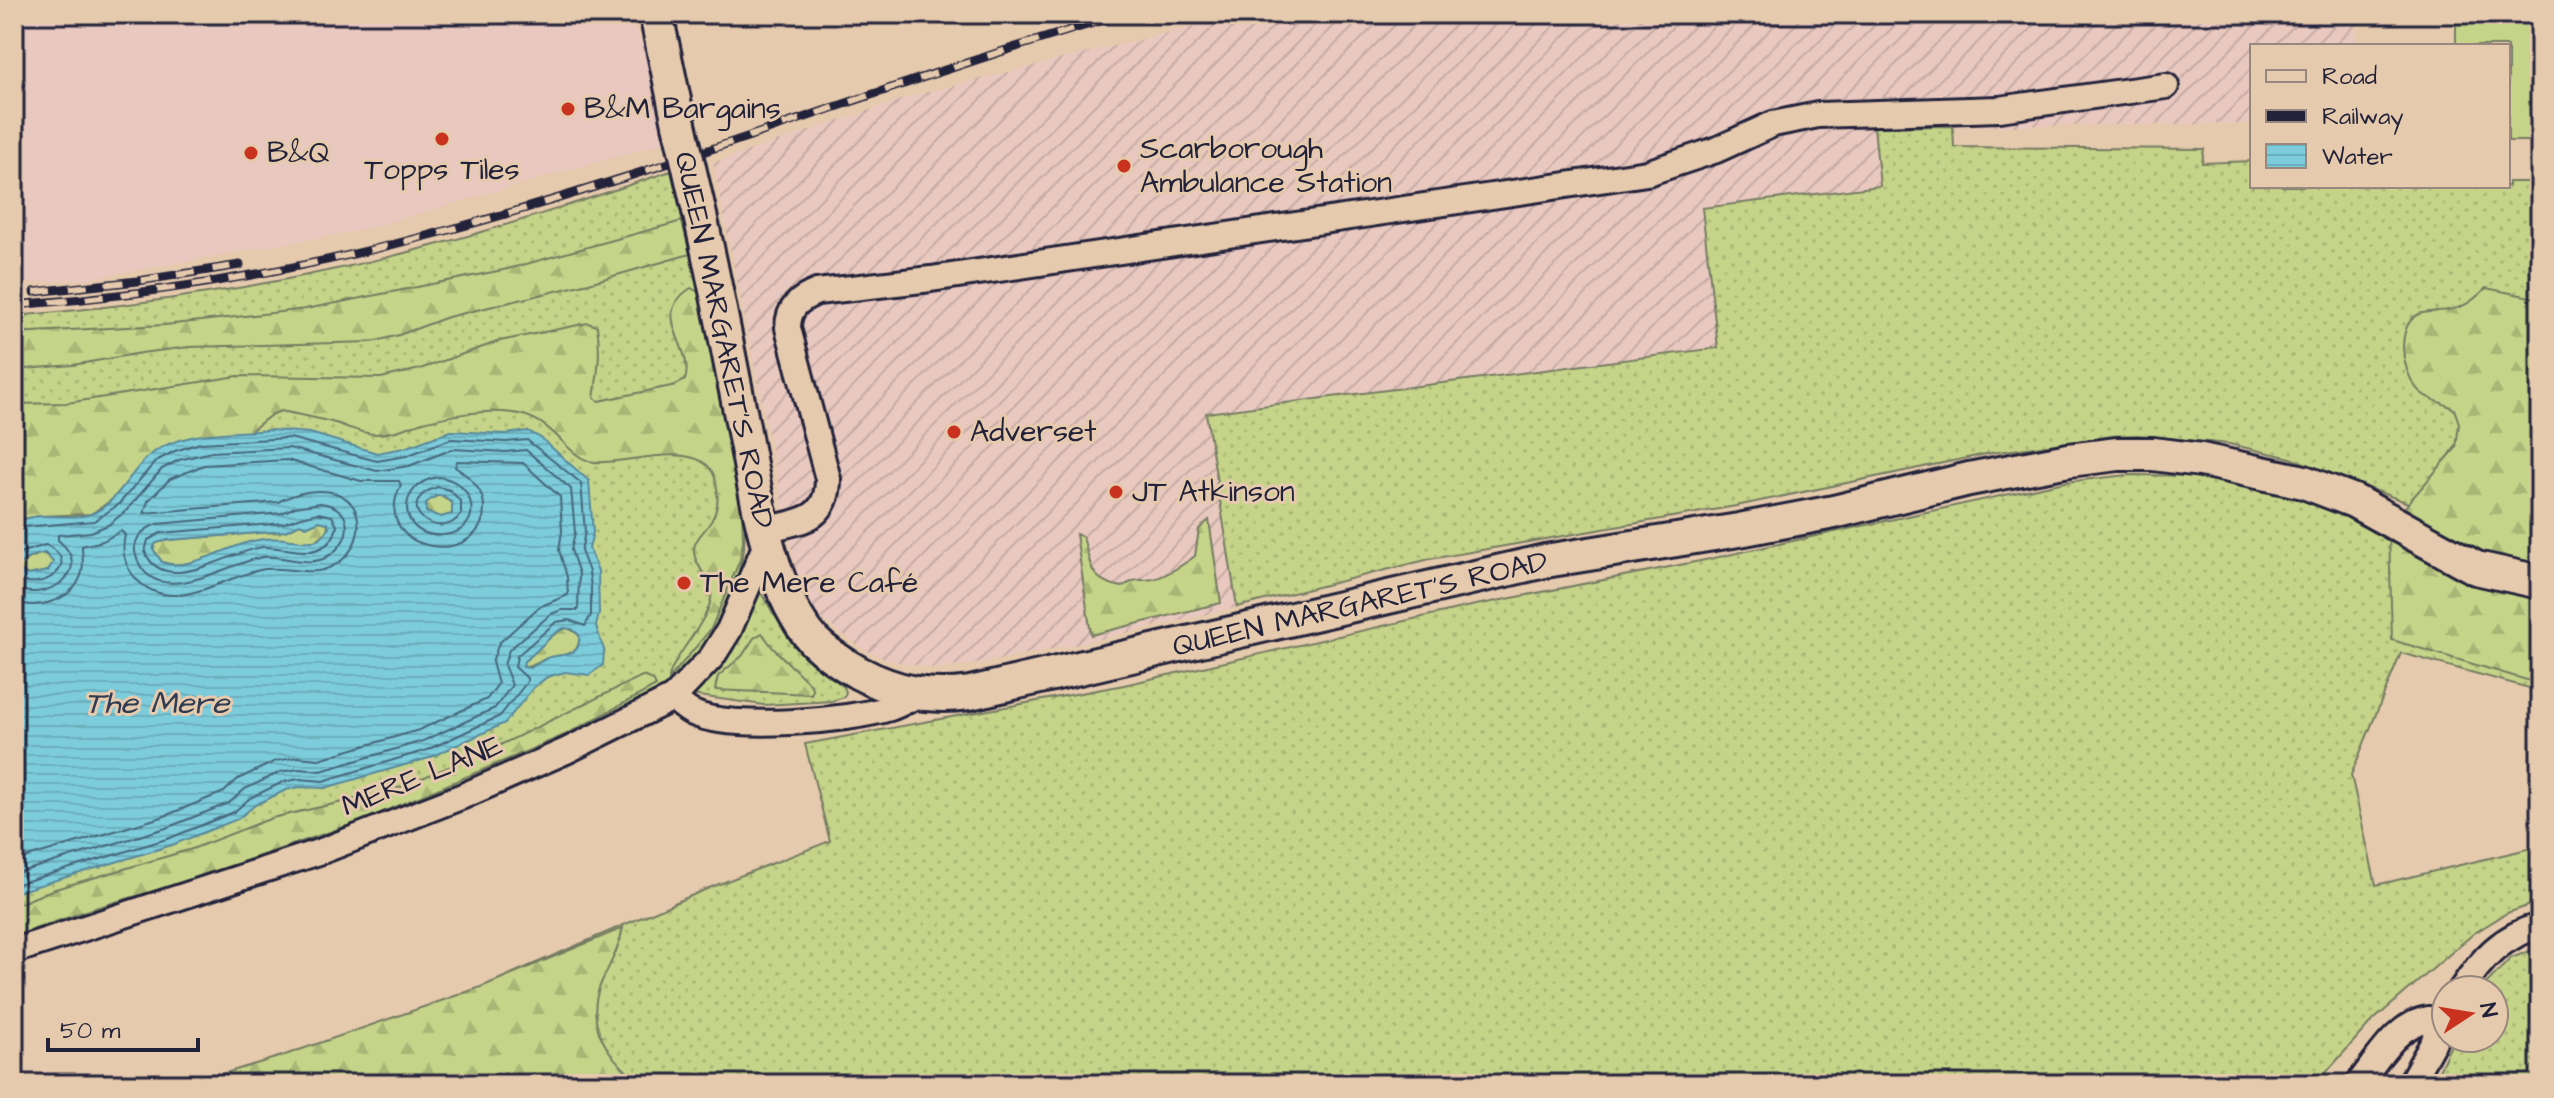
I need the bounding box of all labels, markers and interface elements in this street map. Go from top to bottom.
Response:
legend [2250,44,2510,188]
text: Road [2322,60,2377,94]
place label: B&M Bargains [584,88,781,131]
marker: B&M Bargains [559,100,577,118]
text: Railway [2322,100,2404,135]
place label: Scarborough Ambulance Station [1140,128,1392,204]
marker: Topps Tiles [433,130,451,148]
place label: B&Q [267,132,330,174]
text: Water [2322,140,2393,174]
marker: B&Q [242,144,260,162]
street label: QUEEN MARGARET'S ROAD [664,148,784,532]
place label: Topps Tiles [364,149,520,191]
marker: Scarborough Ambulance Station [1115,157,1133,175]
place label: Adverset [970,411,1096,453]
marker: Adverset [945,423,963,441]
place label: JT Atkinson [1132,471,1295,513]
marker: JT Atkinson [1107,483,1125,501]
street label: QUEEN MARGARET'S ROAD [1168,540,1552,668]
place label: The Mere Café [700,562,918,604]
marker: The Mere Café [675,574,693,592]
water label: The Mere [85,681,231,726]
street label: MERE LANE [335,725,509,827]
north arrow [2430,974,2510,1054]
text: N [2472,1000,2505,1020]
scale bar [48,1002,198,1052]
text: 50 m [60,1014,121,1048]

